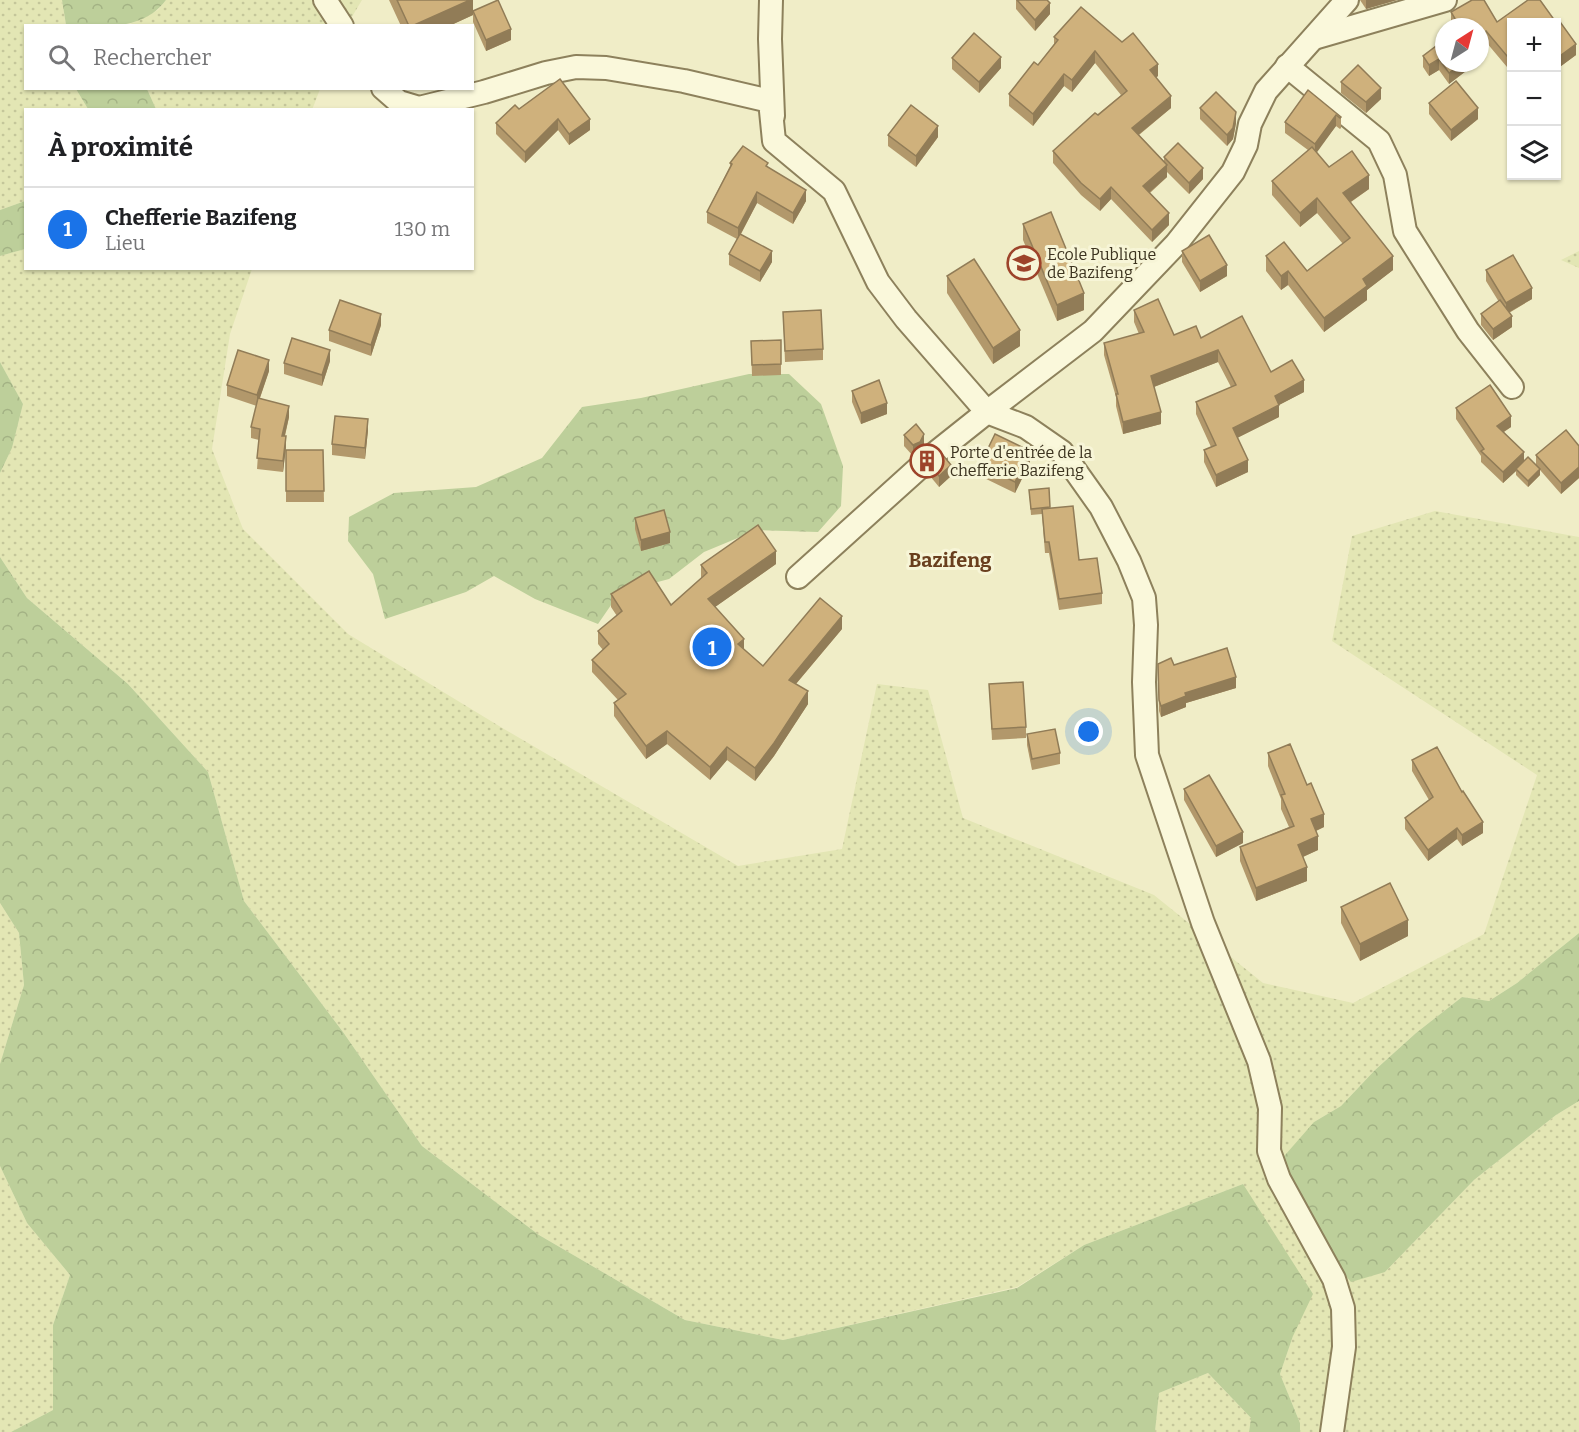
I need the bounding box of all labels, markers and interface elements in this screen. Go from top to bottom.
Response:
north arrow [1435,18,1489,72]
map controls [1507,18,1561,180]
button: + [1507,18,1561,72]
search box [24,24,474,90]
icon: search [45,41,78,74]
text: Rechercher [93,44,211,71]
button: − [1507,72,1561,126]
button: layers [1507,126,1561,180]
text: À proximité [48,132,193,163]
text: Chefferie Bazifeng [105,204,297,231]
text: 1 [63,217,72,241]
text: 130 m [395,217,450,241]
text: Lieu [105,231,145,255]
school or university icon: Ecole Publique de Bazifeng [1006,245,1042,281]
place label: Ecole Publique de Bazifeng [1047,245,1156,282]
building icon: Porte d'entrée de la chefferie Bazifeng [909,443,945,479]
place label: Porte d'entrée de la chefferie Bazifeng [950,443,1092,480]
district label: Bazifeng [909,548,992,572]
pin: 1 [692,624,732,670]
your location [1074,717,1103,746]

